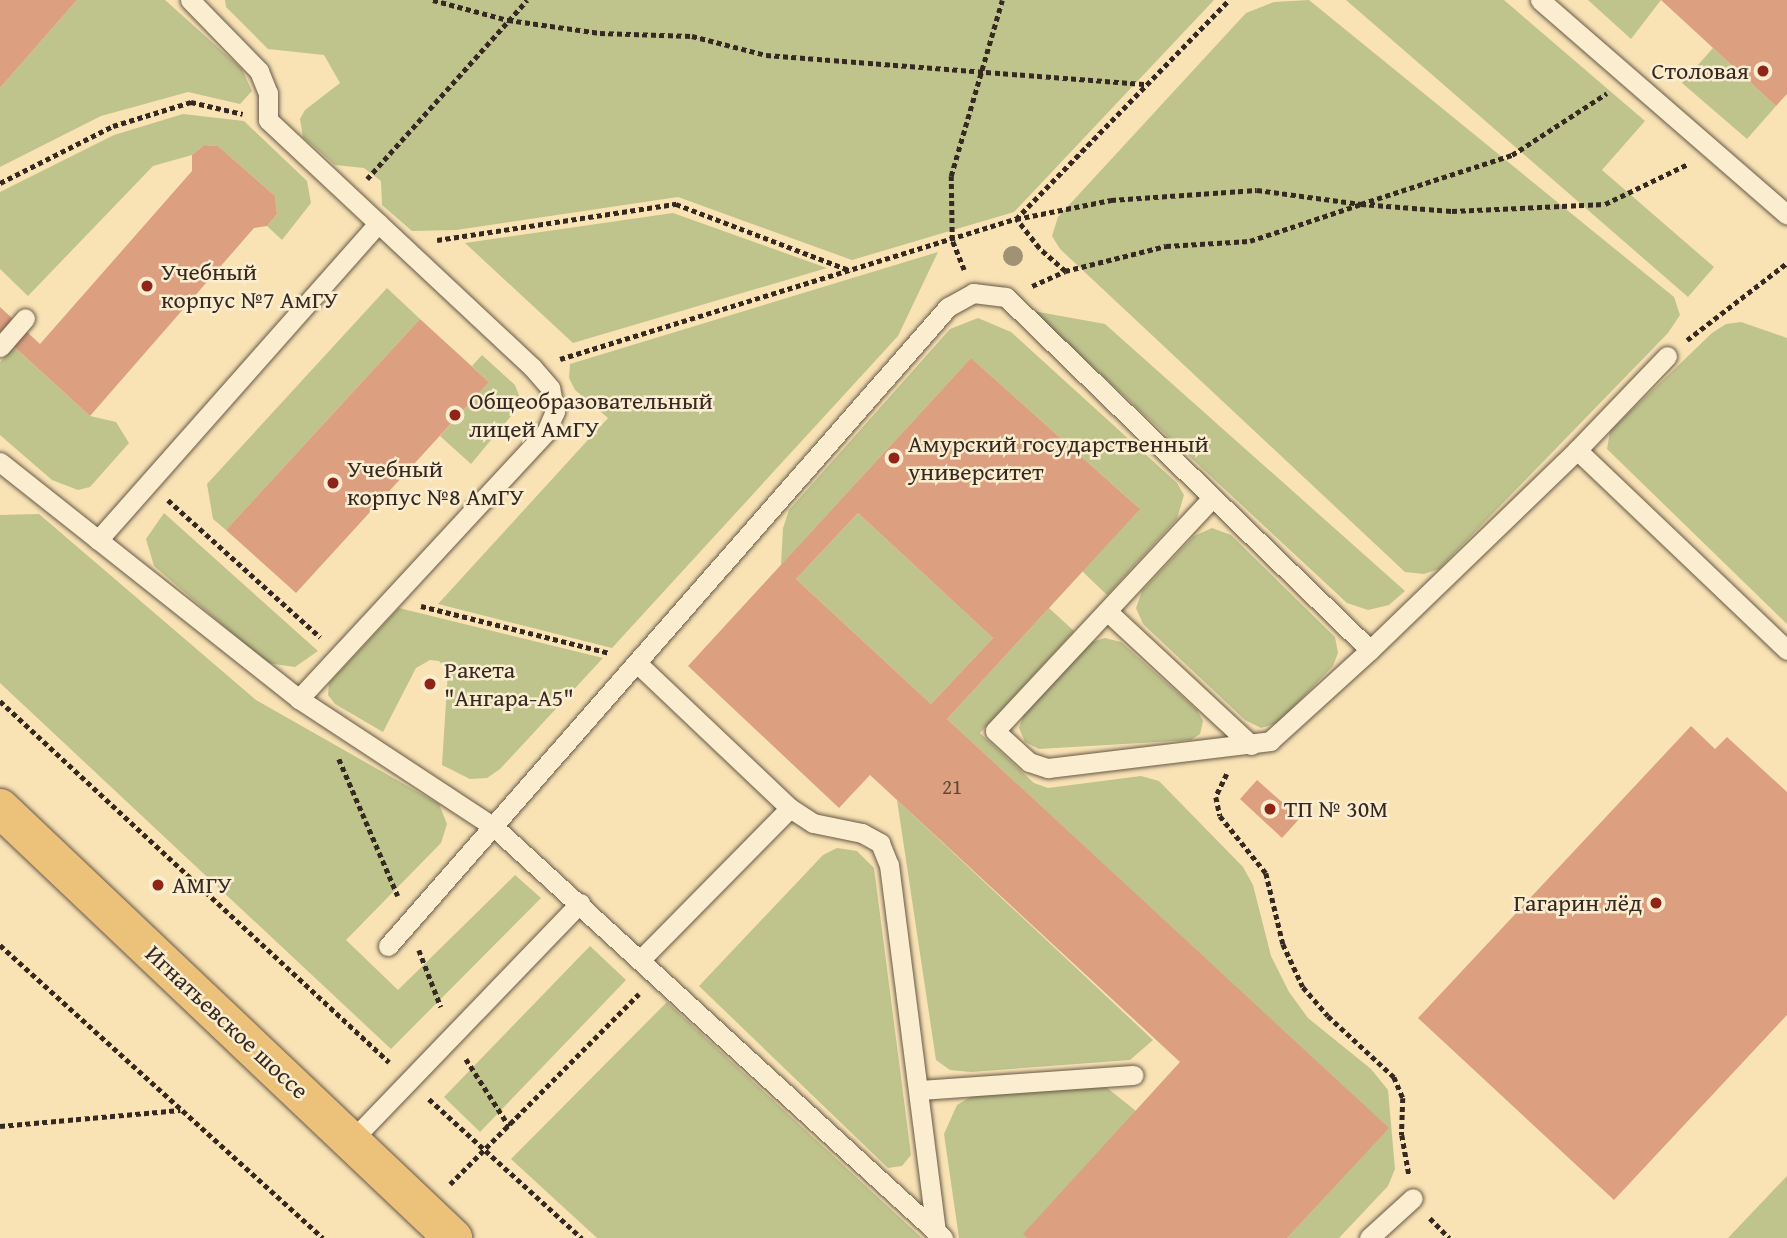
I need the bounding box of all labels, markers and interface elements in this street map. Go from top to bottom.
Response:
place label: Столовая [1651,57,1749,85]
marker: Столовая [1755,63,1771,79]
place label: Учебный корпус №7 АмГУ [161,258,338,314]
marker: Учебный корпус №7 АмГУ [139,278,155,294]
place label: Общеобразовательный лицей АмГУ [469,387,713,443]
marker: Общеобразовательный лицей АмГУ [447,407,463,423]
place label: Амурский государственный университет [908,430,1209,486]
marker: Амурский государственный университет [886,450,902,466]
place label: Учебный корпус №8 АмГУ [347,455,524,511]
marker: Учебный корпус №8 АмГУ [325,475,341,491]
place label: Ракета "Ангара-А5" [444,656,574,712]
marker: Ракета "Ангара-А5" [422,676,438,692]
house number: 21 [942,774,962,800]
place label: ТП № 30М [1284,795,1388,823]
marker: ТП № 30М [1262,801,1278,817]
place label: АМГУ [172,871,232,899]
marker: АМГУ [150,877,166,893]
place label: Гагарин лёд [1513,889,1642,917]
marker: Гагарин лёд [1648,895,1664,911]
street label: Игнатьевское шоссе [139,939,315,1105]

